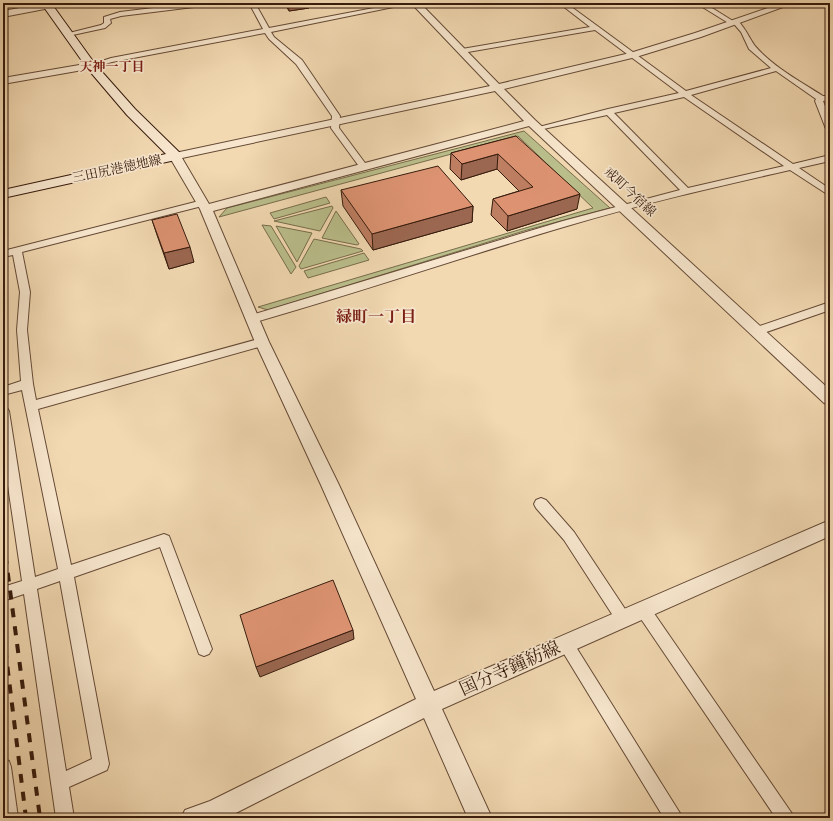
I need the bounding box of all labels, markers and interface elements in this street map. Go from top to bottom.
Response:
district label: 天神一丁目 [79,59,145,75]
street label: 三田尻港徳地線 [71,152,163,186]
street label: 戒町今宿線 [601,164,659,220]
district label: 緑町一丁目 [336,307,416,327]
street label: 国分寺鐘紡線 [456,637,564,701]

